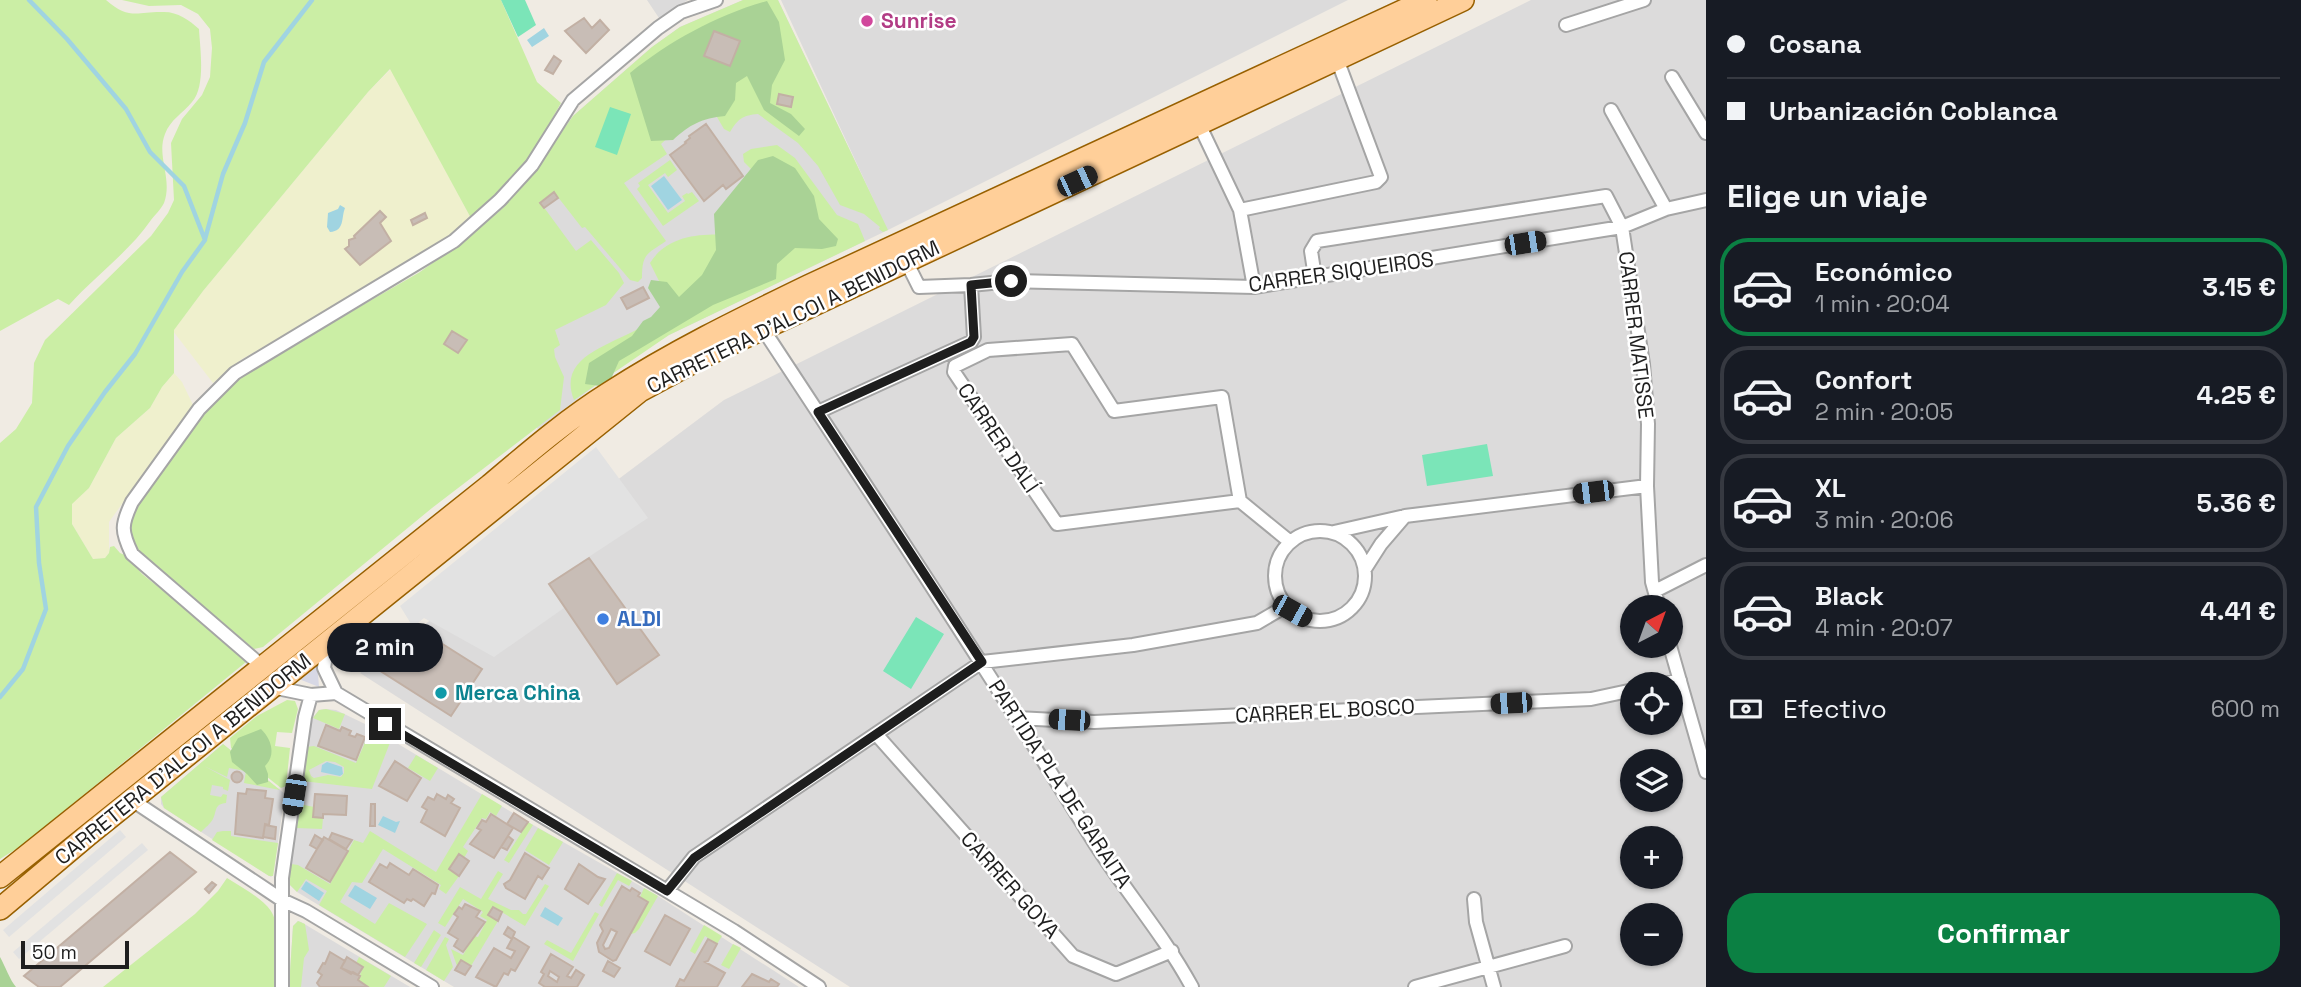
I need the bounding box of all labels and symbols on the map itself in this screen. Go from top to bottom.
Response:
place label: Sunrise [881,7,957,34]
marker: Sunrise [859,13,875,29]
car [1054,163,1101,199]
car [1503,229,1548,257]
street label: CARRETERA D'ALCOI A BENIDORM [642,234,944,399]
street label: CARRER SIQUEIROS [1247,245,1435,298]
street label: CARRER MATISSE [1613,250,1660,420]
route start [995,265,1027,297]
street label: CARRER DALÍ [952,377,1045,498]
car [1571,479,1616,505]
car [1269,592,1316,630]
north arrow [1620,595,1684,658]
place label: ALDI [617,605,661,632]
marker: ALDI [595,611,611,627]
callout: 2 min [327,622,443,672]
street label: CARRETERA D'ALCOI A BENIDORM [49,647,316,871]
street label: PARTIDA PLA DE GARAITA [983,674,1138,893]
place label: Merca China [455,679,580,706]
marker: Merca China [433,685,449,701]
car [1490,691,1533,715]
street label: CARRER EL BOSCO [1234,692,1416,729]
route end [369,708,401,740]
car [1048,708,1091,732]
car [281,773,308,817]
street label: CARRER GOYA [955,825,1066,944]
scale bar [21,938,130,970]

